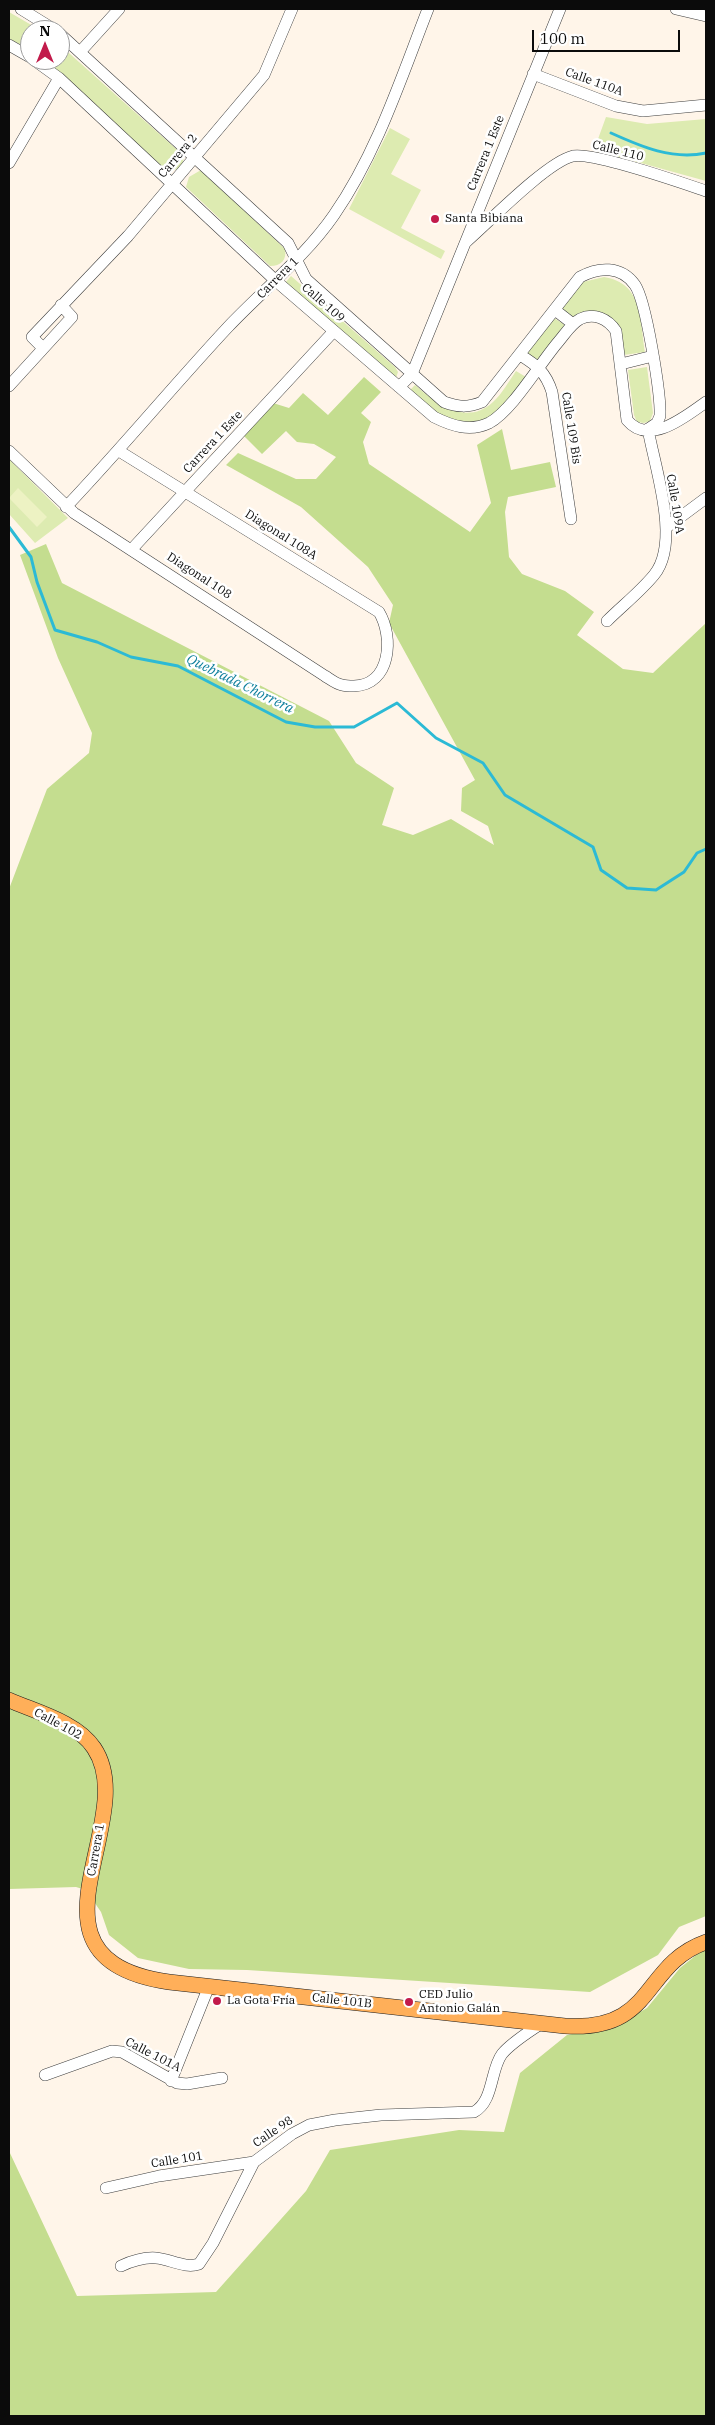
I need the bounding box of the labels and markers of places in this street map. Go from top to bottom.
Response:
place label: Santa Bibiana [445,212,523,226]
marker: Santa Bibiana [429,213,441,225]
place label: CED Julio Antonio Galán [419,1988,500,2016]
place label: La Gota Fría [227,1994,295,2008]
marker: La Gota Fría [211,1995,223,2007]
marker: CED Julio Antonio Galán [403,1996,415,2008]

